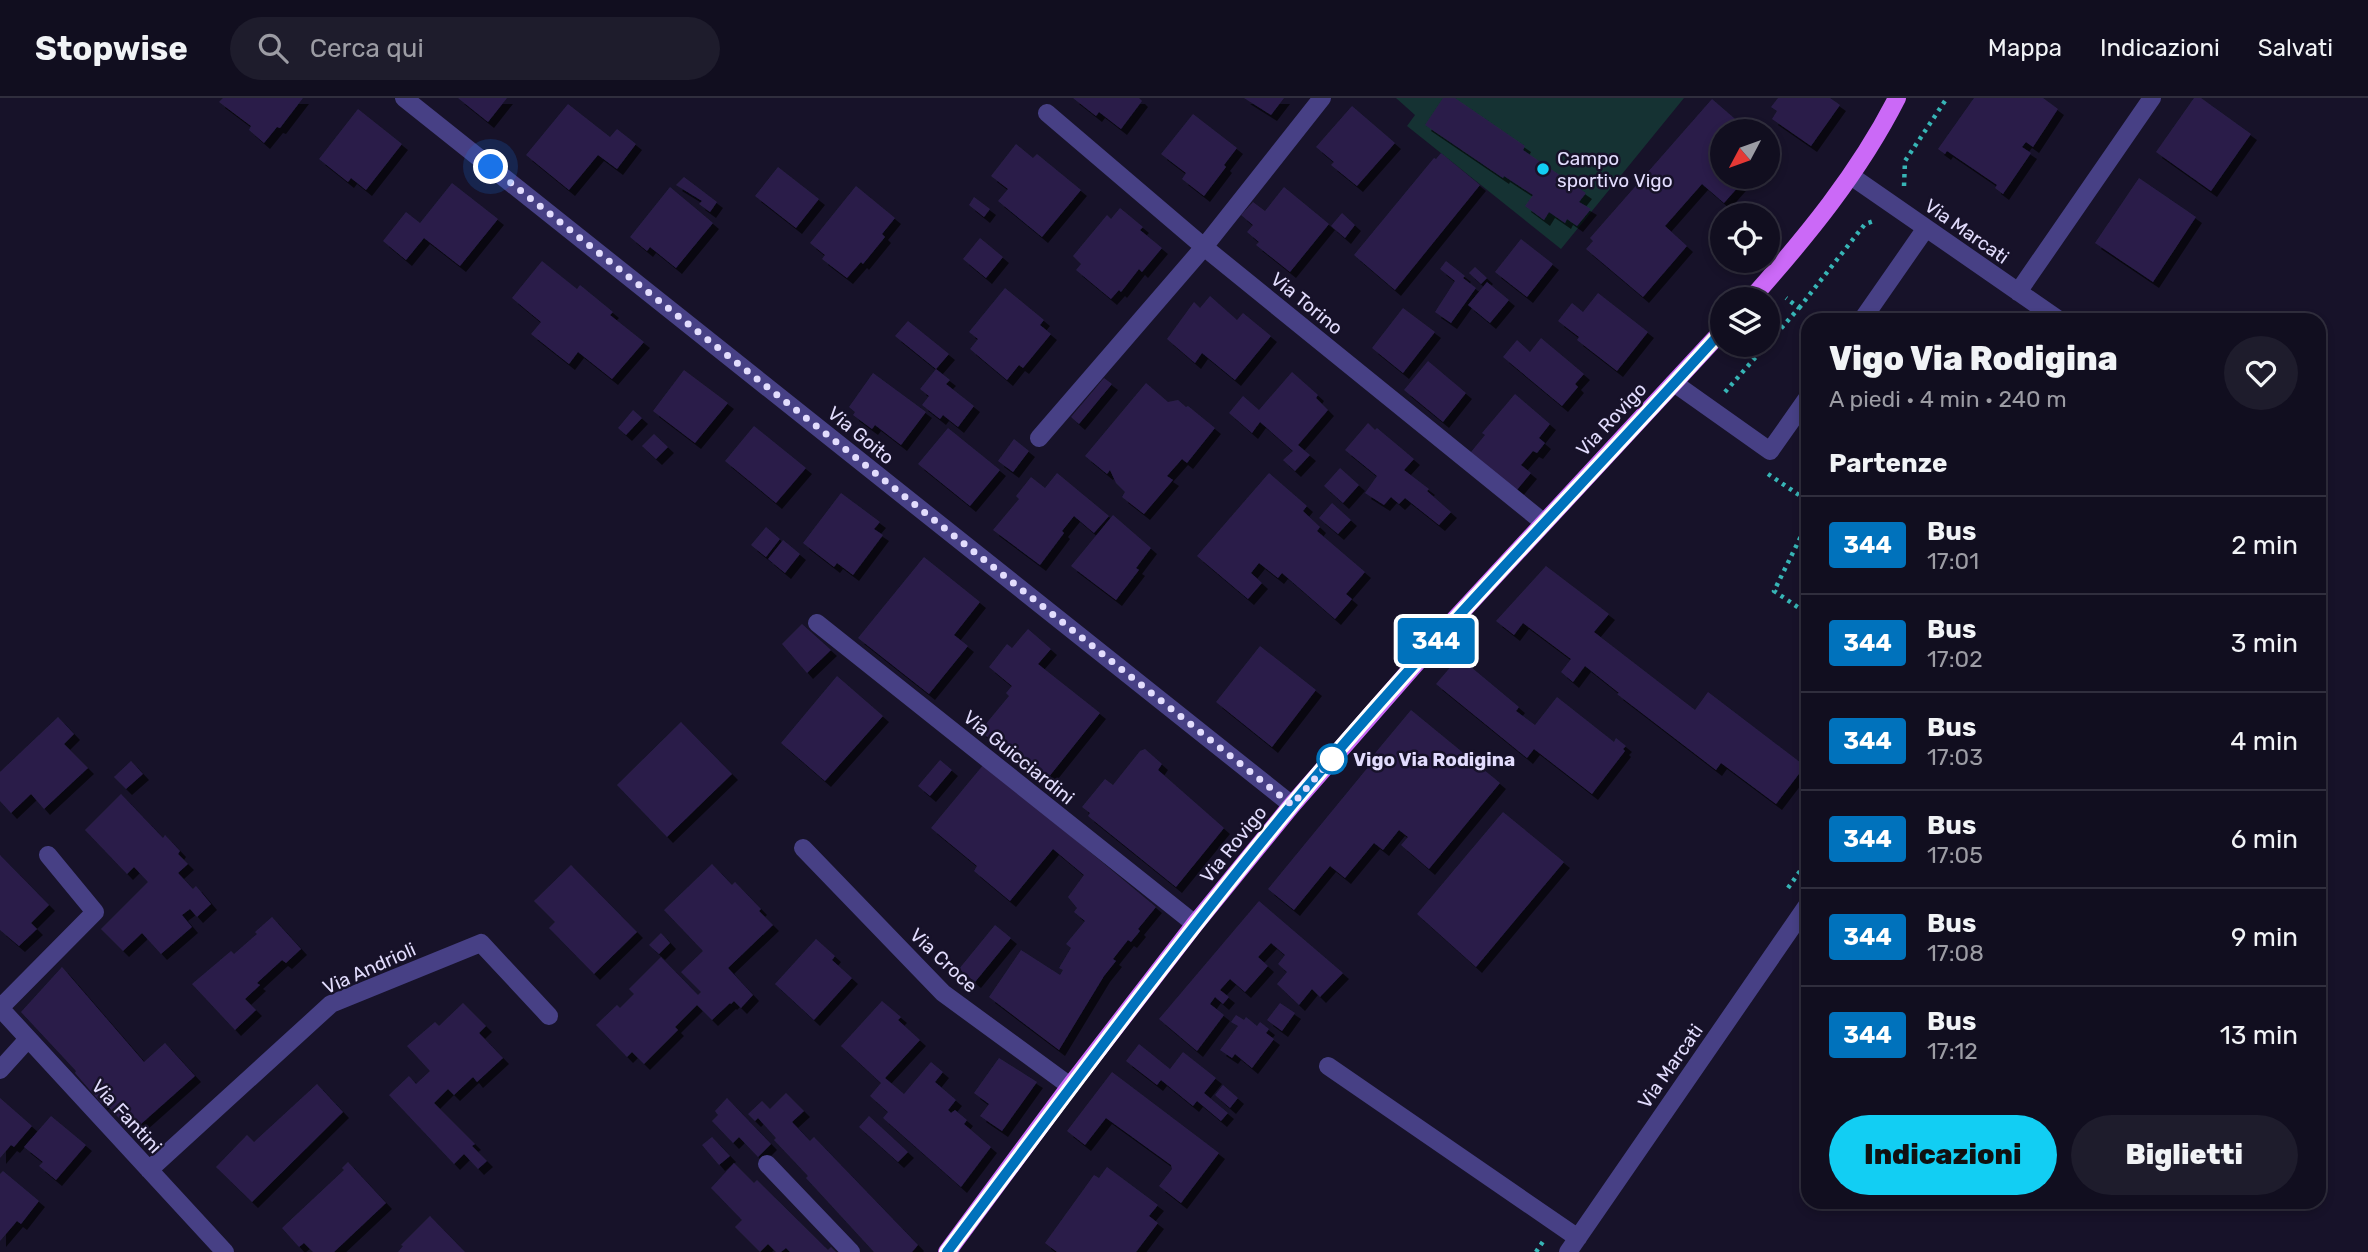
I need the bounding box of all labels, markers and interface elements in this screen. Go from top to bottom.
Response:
search box [230,17,720,80]
text: Stopwise [35,29,188,68]
icon: search [254,29,292,67]
text: Cerca qui [310,33,424,64]
text: Mappa [1988,34,2062,62]
text: Indicazioni [2100,34,2220,62]
text: Salvati [2258,34,2333,62]
north arrow [1710,119,1780,189]
map controls [1710,119,1780,357]
place label: Campo sportivo Vigo [1557,147,1673,192]
your location [473,149,508,184]
marker: Campo sportivo Vigo [1535,161,1551,177]
street label: Via Marcati [1920,194,2013,269]
button: locate [1710,203,1780,273]
street label: Via Torino [1266,267,1347,339]
button: layers [1710,287,1780,357]
button: heart [2224,336,2298,410]
text: Vigo Via Rodigina [1829,339,2118,378]
street label: Via Rovigo [1571,378,1651,461]
text: A piedi · 4 min · 240 m [1829,385,2067,413]
street label: Via Goito [823,402,899,469]
text: Partenze [1829,448,1947,479]
text: Bus [1927,516,1976,547]
text: 2 min [2231,530,2298,561]
text: 344 [1843,531,1892,559]
text: 17:01 [1927,547,1979,575]
text: Bus [1927,614,1976,645]
line badge: 344 [1396,618,1476,664]
text: 344 [1412,627,1460,655]
text: 3 min [2231,628,2298,659]
text: 344 [1843,629,1892,657]
text: 17:02 [1927,645,1983,673]
street label: Via Guicciardini [959,706,1079,809]
text: Bus [1927,712,1976,743]
text: 4 min [2230,726,2298,757]
text: 344 [1843,727,1892,755]
text: 17:03 [1927,743,1983,771]
marker: Vigo Via Rodigina [1317,744,1347,774]
place label: Vigo Via Rodigina [1353,748,1515,771]
street label: Via Rovigo [1195,801,1271,887]
text: Bus [1927,810,1976,841]
text: 6 min [2231,824,2298,855]
text: 344 [1843,825,1892,853]
text: 17:05 [1927,841,1983,869]
text: Bus [1927,908,1976,939]
text: 9 min [2231,922,2298,953]
street label: Via Croce [905,923,982,997]
text: 344 [1843,923,1892,951]
street label: Via Andrioli [319,938,419,999]
text: 17:08 [1927,939,1984,967]
text: Bus [1927,1006,1976,1037]
street label: Via Marcati [1633,1020,1708,1113]
text: 13 min [2220,1020,2298,1051]
text: 344 [1843,1021,1892,1049]
text: 17:12 [1927,1037,1978,1065]
street label: Via Fantini [87,1075,167,1158]
button: Indicazioni [1829,1115,2057,1195]
button: Biglietti [2071,1115,2298,1195]

